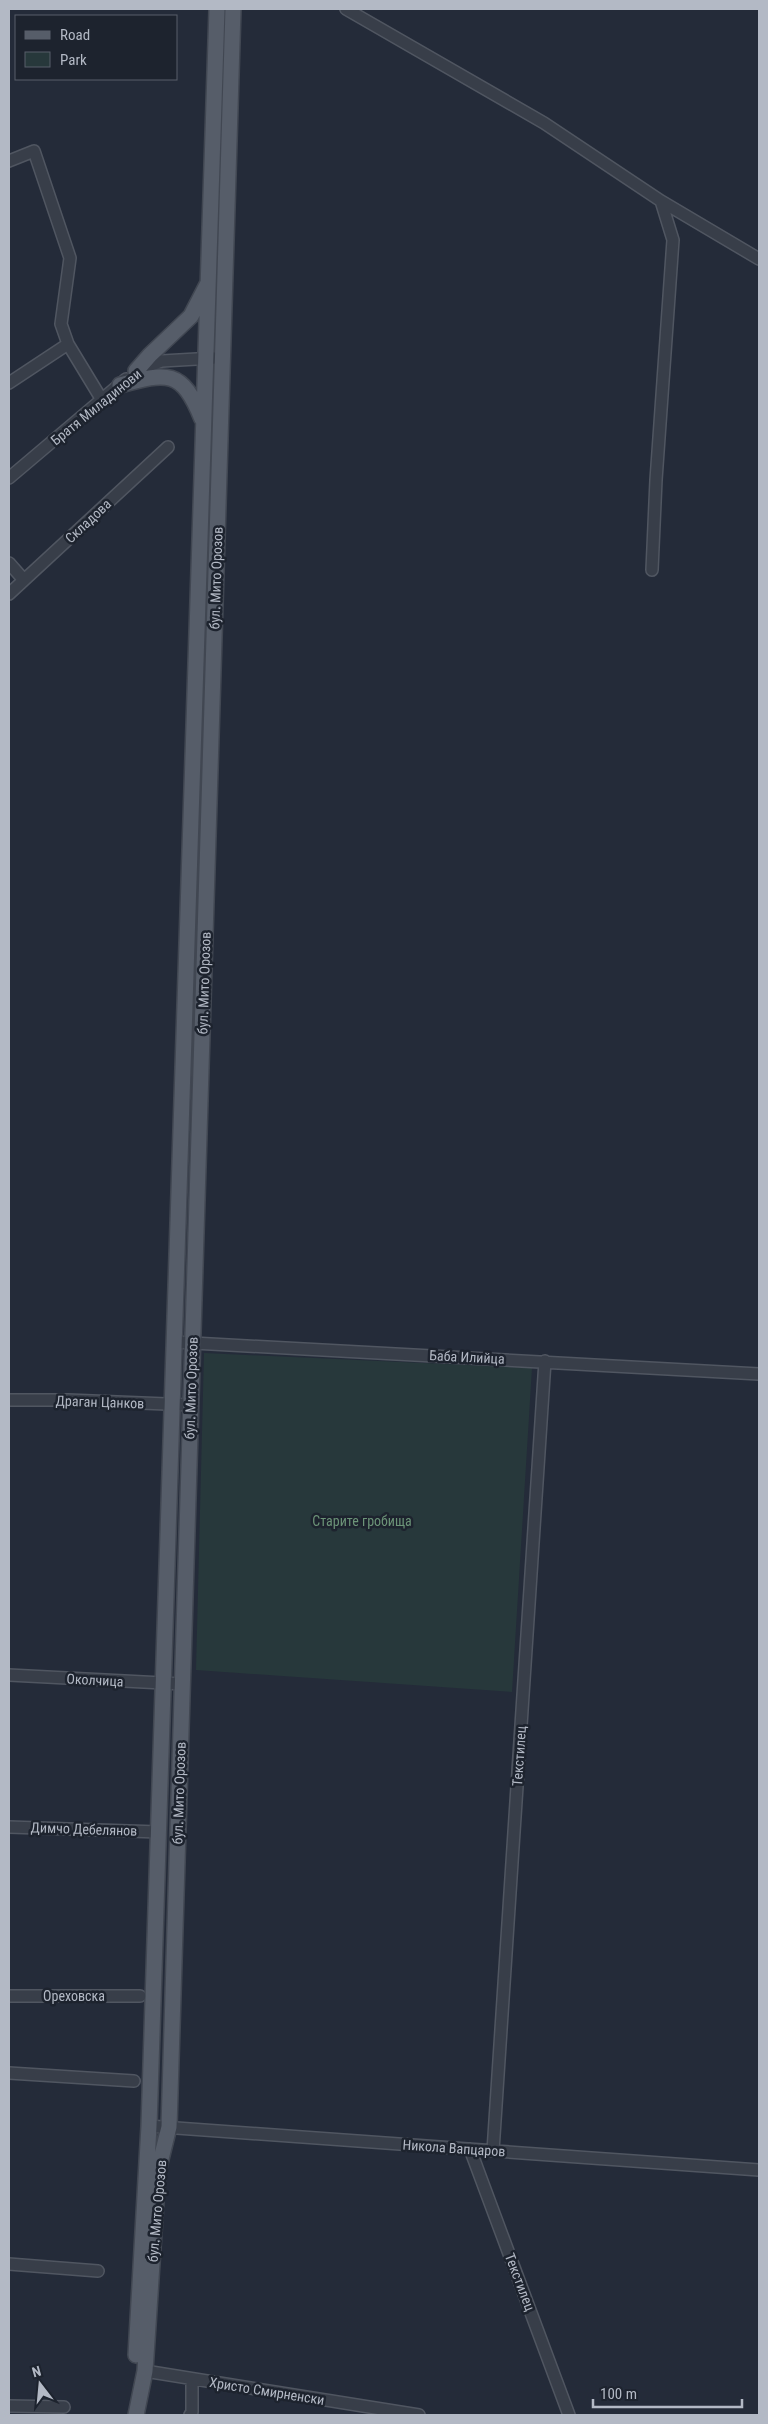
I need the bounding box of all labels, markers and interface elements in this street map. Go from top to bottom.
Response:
legend [15,15,178,80]
text: Road [60,26,90,44]
text: Park [60,51,87,69]
street label: Братя Миладинови [48,366,144,448]
street label: Складова [62,496,114,546]
street label: бул. Мито Орозов [206,526,226,630]
street label: бул. Мито Орозов [194,931,214,1035]
street label: бул. Мито Орозов [181,1336,201,1440]
street label: Баба Илийца [429,1347,505,1367]
street label: Драган Цанков [55,1392,145,1412]
park label: Старите гробища [312,1513,412,1529]
street label: Околчица [66,1671,124,1689]
street label: Текстилец [509,1725,529,1787]
street label: бул. Мито Орозов [169,1741,189,1845]
street label: Димчо Дебелянов [30,1819,138,1839]
street label: Ореховска [43,1988,105,2004]
street label: Никола Вапцаров [402,2136,506,2160]
street label: бул. Мито Орозов [145,2159,169,2263]
street label: Текстилец [502,2251,538,2313]
north arrow [15,2359,65,2409]
text: N [30,2363,43,2380]
street label: Христо Смирненски [208,2374,326,2408]
scale bar [593,2376,742,2408]
text: 100 m [600,2385,637,2403]

